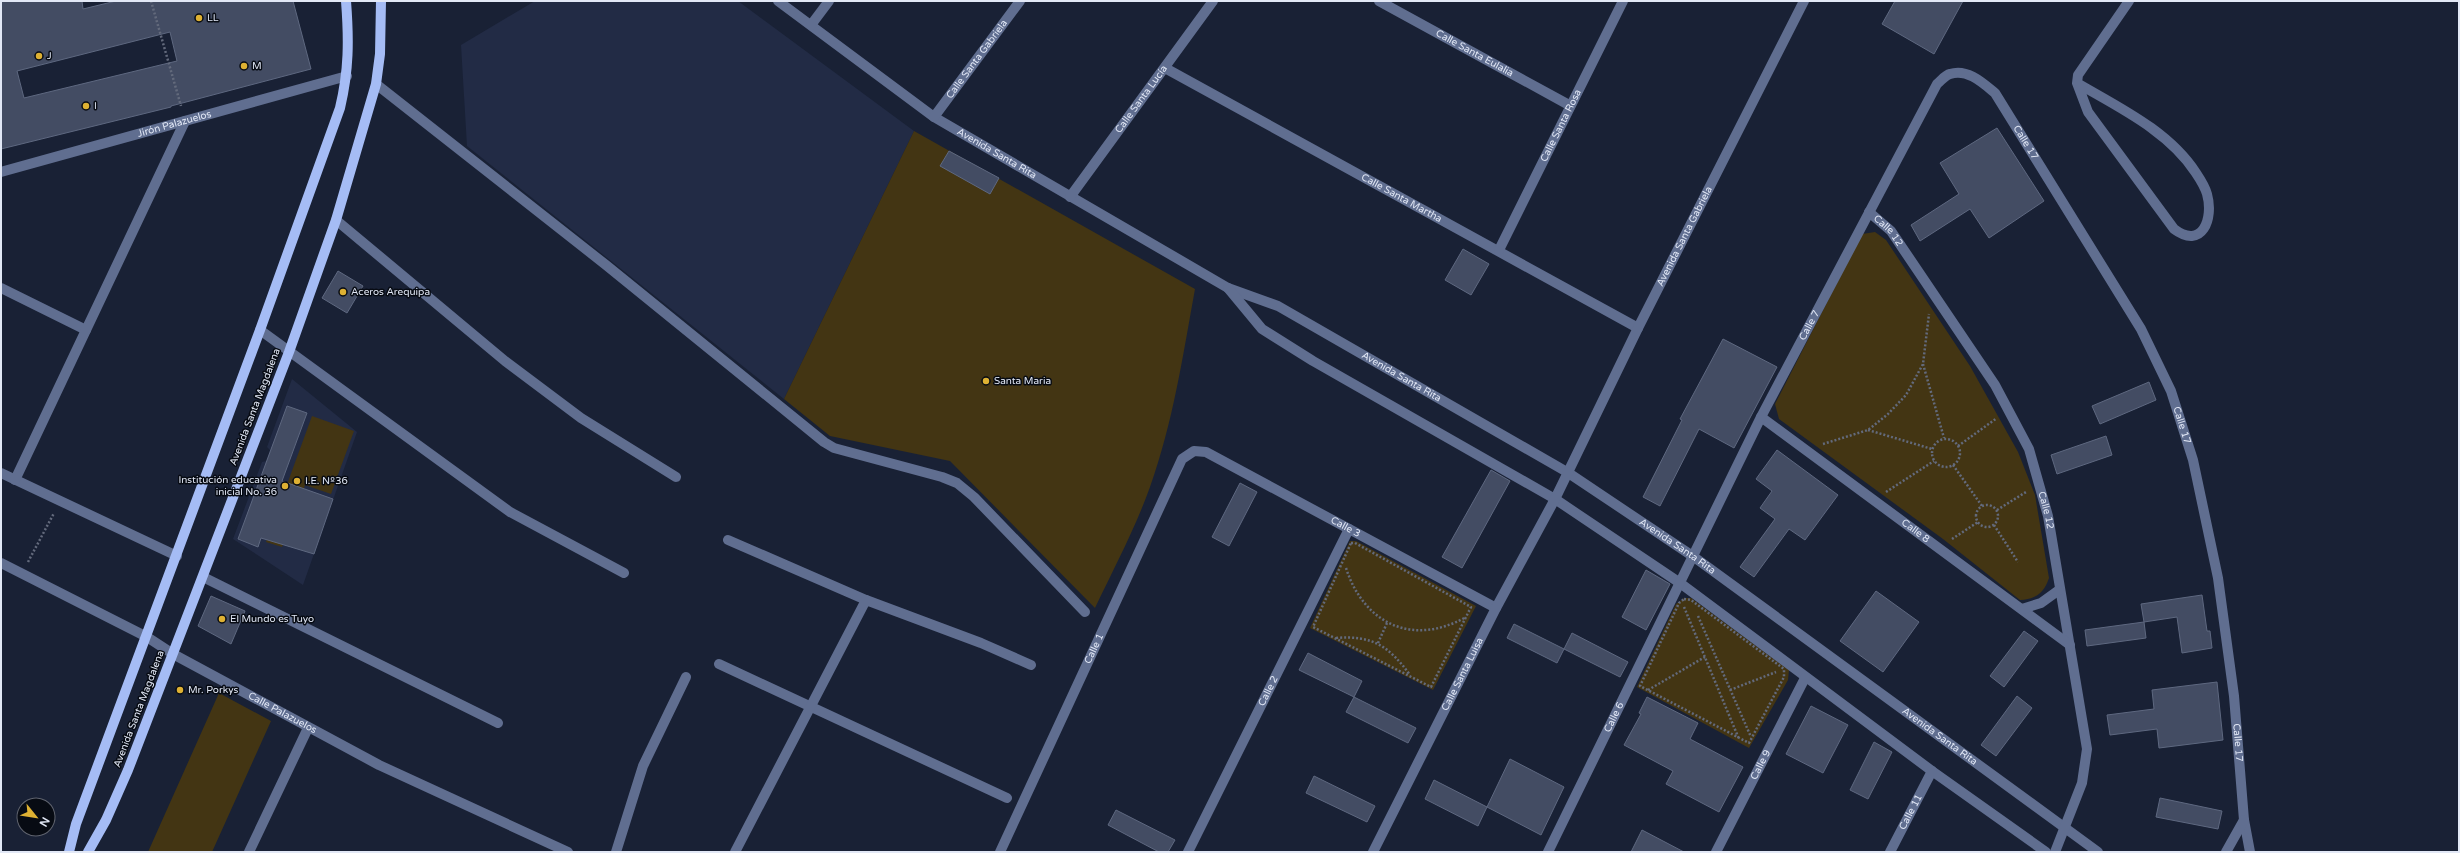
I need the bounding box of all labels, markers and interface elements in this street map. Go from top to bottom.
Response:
place label: LL [207,12,219,24]
marker: LL [194,13,204,23]
street label: Calle Santa Gabriela [944,17,1010,101]
street label: Calle Santa Eulalia [1434,27,1516,79]
place label: J [47,50,52,62]
marker: J [34,51,44,61]
place label: M [252,60,262,72]
marker: M [239,61,249,71]
street label: Calle Santa Lucía [1113,63,1170,136]
street label: Calle Santa Rosa [1538,87,1584,164]
place label: I [94,100,97,112]
marker: I [81,101,91,111]
street label: Jirón Palazuelos [136,108,213,140]
street label: Calle 17 [2010,123,2041,162]
street label: Avenida Santa Rita [955,126,1039,181]
street label: Calle Santa Martha [1359,171,1444,225]
street label: Avenida Santa Gabriela [1654,184,1715,288]
street label: Calle 12 [1871,213,1906,249]
place label: Aceros Arequipa [351,286,430,298]
marker: Aceros Arequipa [338,287,348,297]
street label: Calle 7 [1797,308,1822,342]
street label: Avenida Santa Magdalena [227,347,283,467]
street label: Avenida Santa Rita [1359,349,1443,405]
place label: Santa Maria [994,375,1051,387]
marker: Santa Maria [981,376,991,386]
street label: Calle 17 [2170,405,2193,445]
place label: Institución educativa inicial No. 36 [179,474,277,498]
place label: I.E. Nº36 [305,475,348,487]
marker: I.E. Nº36 [292,476,302,486]
marker: Institución educativa inicial No. 36 [280,481,290,491]
street label: Calle 12 [2035,490,2056,530]
street label: Calle 3 [1329,514,1363,540]
street label: Avenida Santa Rita [1637,516,1718,577]
street label: Calle 8 [1899,517,1932,545]
place label: El Mundo es Tuyo [230,613,314,625]
marker: El Mundo es Tuyo [217,614,227,624]
street label: Calle 1 [1082,632,1106,666]
street label: Calle Santa Luisa [1439,636,1486,713]
street label: Avenida Santa Magdalena [111,649,167,769]
street label: Calle 2 [1256,674,1281,708]
place label: Mr. Porkys [188,684,239,696]
marker: Mr. Porkys [175,685,185,695]
street label: Calle Palazuelos [246,690,319,736]
street label: Calle 6 [1602,700,1626,734]
street label: Avenida Santa Rita [1900,705,1980,768]
street label: Calle 17 [2230,723,2245,762]
street label: Calle 9 [1748,748,1773,782]
street label: Calle 11 [1897,792,1925,832]
north arrow [16,797,56,837]
text: N [36,815,52,829]

